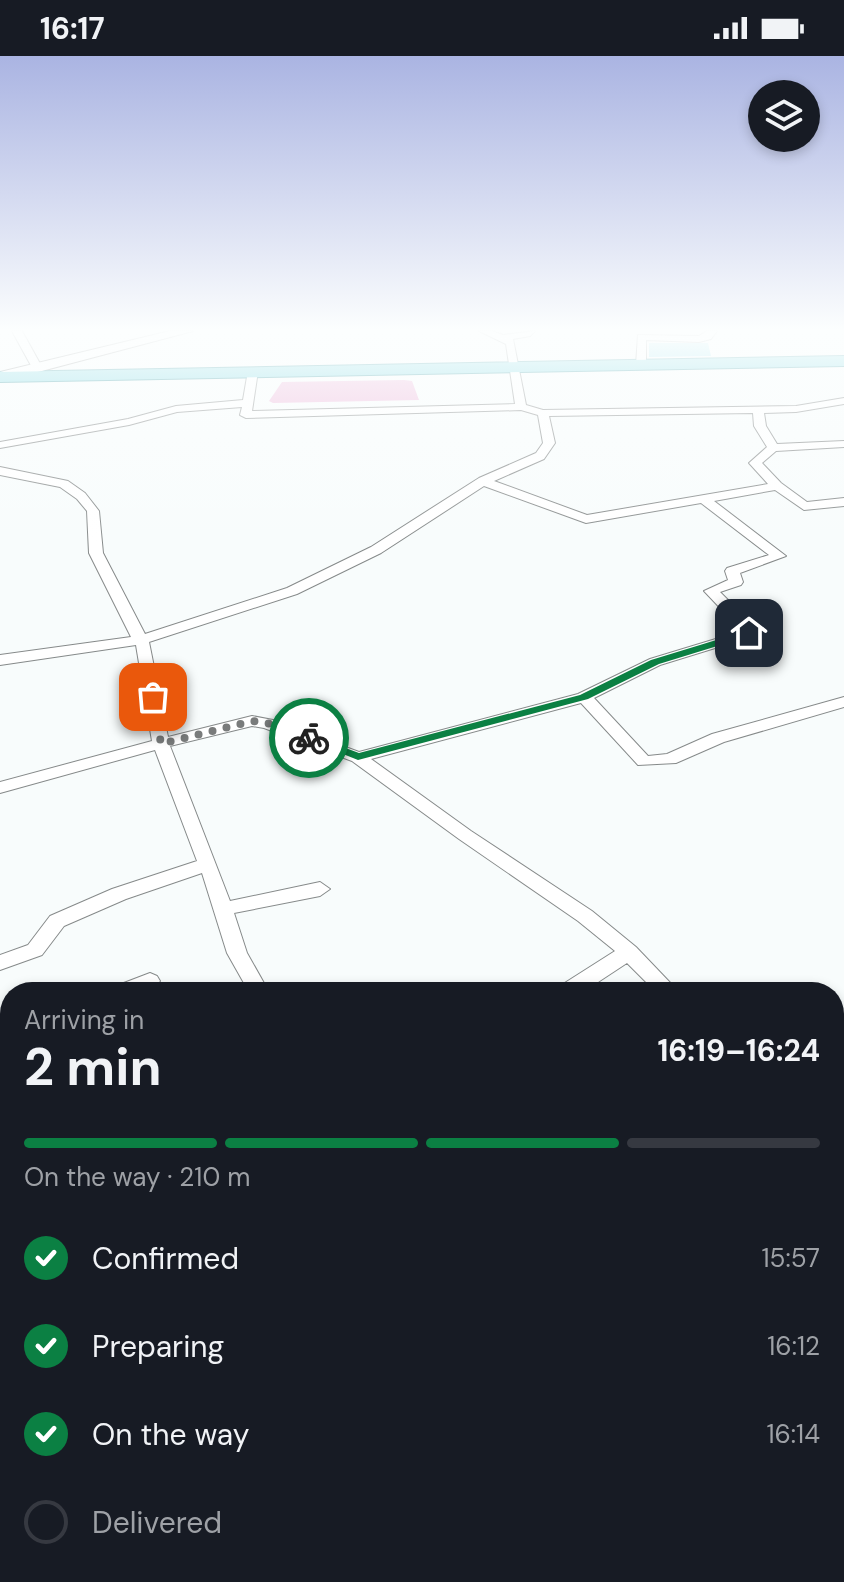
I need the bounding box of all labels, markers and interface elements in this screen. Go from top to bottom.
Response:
text: 16:17 [40,9,105,48]
map controls [748,80,820,152]
button: layers [748,80,820,152]
pin [715,599,783,667]
icon: home [727,611,771,655]
pin [119,663,187,731]
icon: bag [131,675,175,719]
courier [269,698,349,778]
icon: bike [287,716,331,760]
text: Arriving in [24,1003,144,1037]
text: 16:19–16:24 [657,1031,820,1070]
text: 2 min [24,1033,162,1101]
text: On the way · 210 m [24,1160,250,1194]
icon: check [24,1236,68,1280]
text: Confirmed [92,1239,239,1278]
text: 15:57 [761,1241,820,1275]
icon: check [24,1324,68,1368]
text: Preparing [92,1327,224,1366]
text: 16:12 [767,1329,820,1363]
icon: check [24,1412,68,1456]
text: On the way [92,1415,249,1454]
text: 16:14 [766,1417,820,1451]
text: Delivered [92,1503,222,1542]

